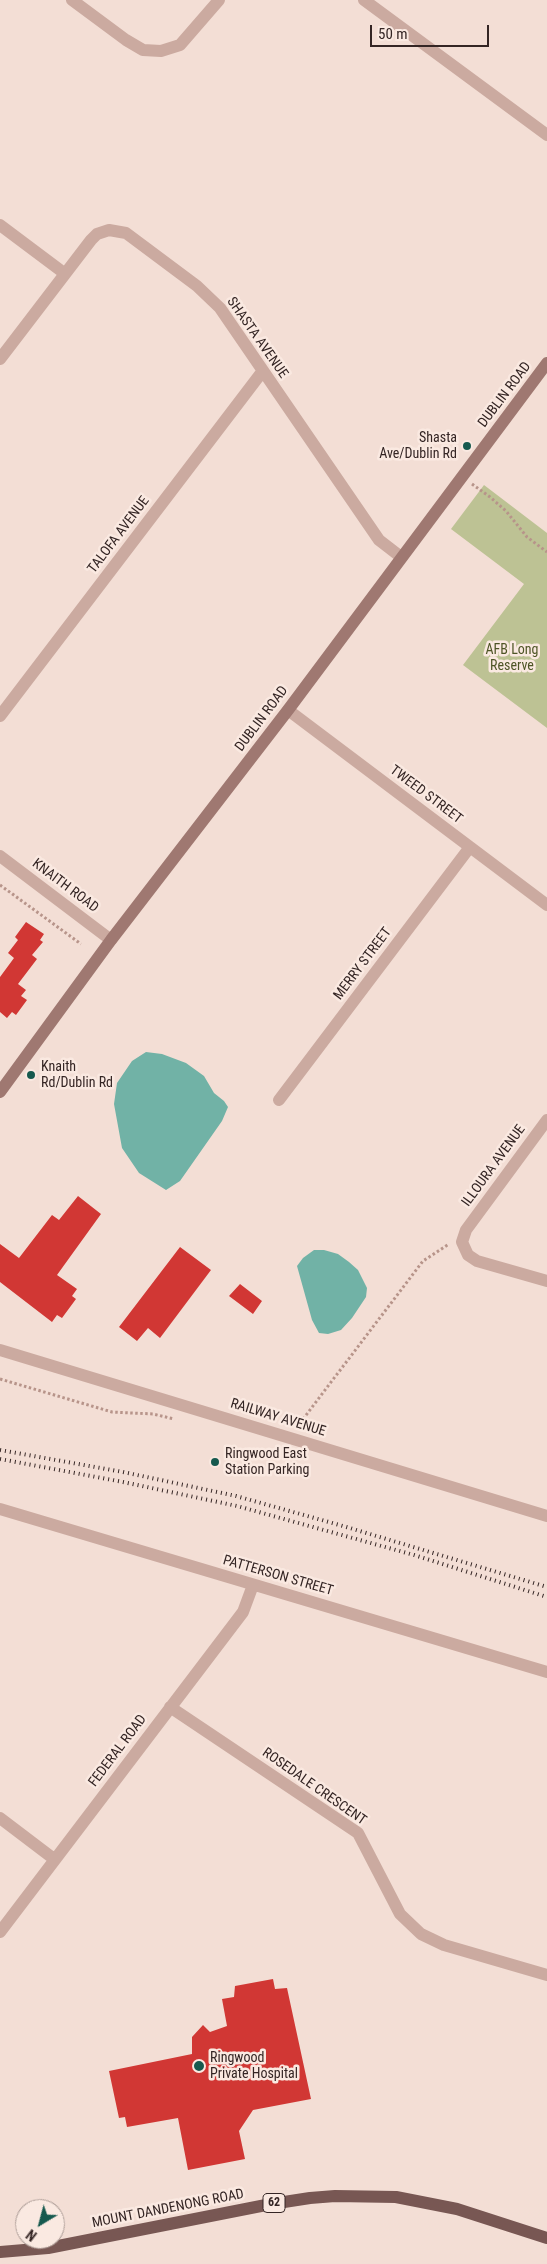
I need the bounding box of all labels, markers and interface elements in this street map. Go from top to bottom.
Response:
scale bar [372,15,491,47]
text: 50 m [378,25,408,43]
street label: SHASTA AVENUE [223,294,291,382]
street label: DUBLIN ROAD [475,359,535,431]
place label: Shasta Ave/Dublin Rd [379,430,457,462]
marker: Shasta Ave/Dublin Rd [461,440,473,452]
street label: TALOFA AVENUE [85,493,153,577]
park label: AFB Long Reserve [485,642,539,674]
street label: DUBLIN ROAD [232,683,292,755]
street label: TWEED STREET [386,762,466,828]
street label: KNAITH ROAD [28,856,102,916]
street label: MERRY STREET [330,925,396,1003]
place label: Knaith Rd/Dublin Rd [41,1059,113,1092]
marker: Knaith Rd/Dublin Rd [25,1069,37,1081]
street label: ILLOURA AVENUE [459,1122,529,1210]
street label: RAILWAY AVENUE [228,1396,328,1440]
place label: Ringwood East Station Parking [225,1446,309,1478]
marker: Ringwood East Station Parking [209,1456,221,1468]
street label: PATTERSON STREET [221,1552,335,1600]
street label: FEDERAL ROAD [85,1712,151,1790]
street label: ROSEDALE CRESCENT [259,1745,369,1829]
place label: Ringwood Private Hospital [210,2050,298,2082]
marker: Ringwood Private Hospital [192,2059,206,2073]
street label: MOUNT DANDENONG ROAD [91,2186,245,2232]
road number: 62 [263,2194,285,2212]
north arrow [15,2199,65,2249]
text: N [23,2226,40,2244]

